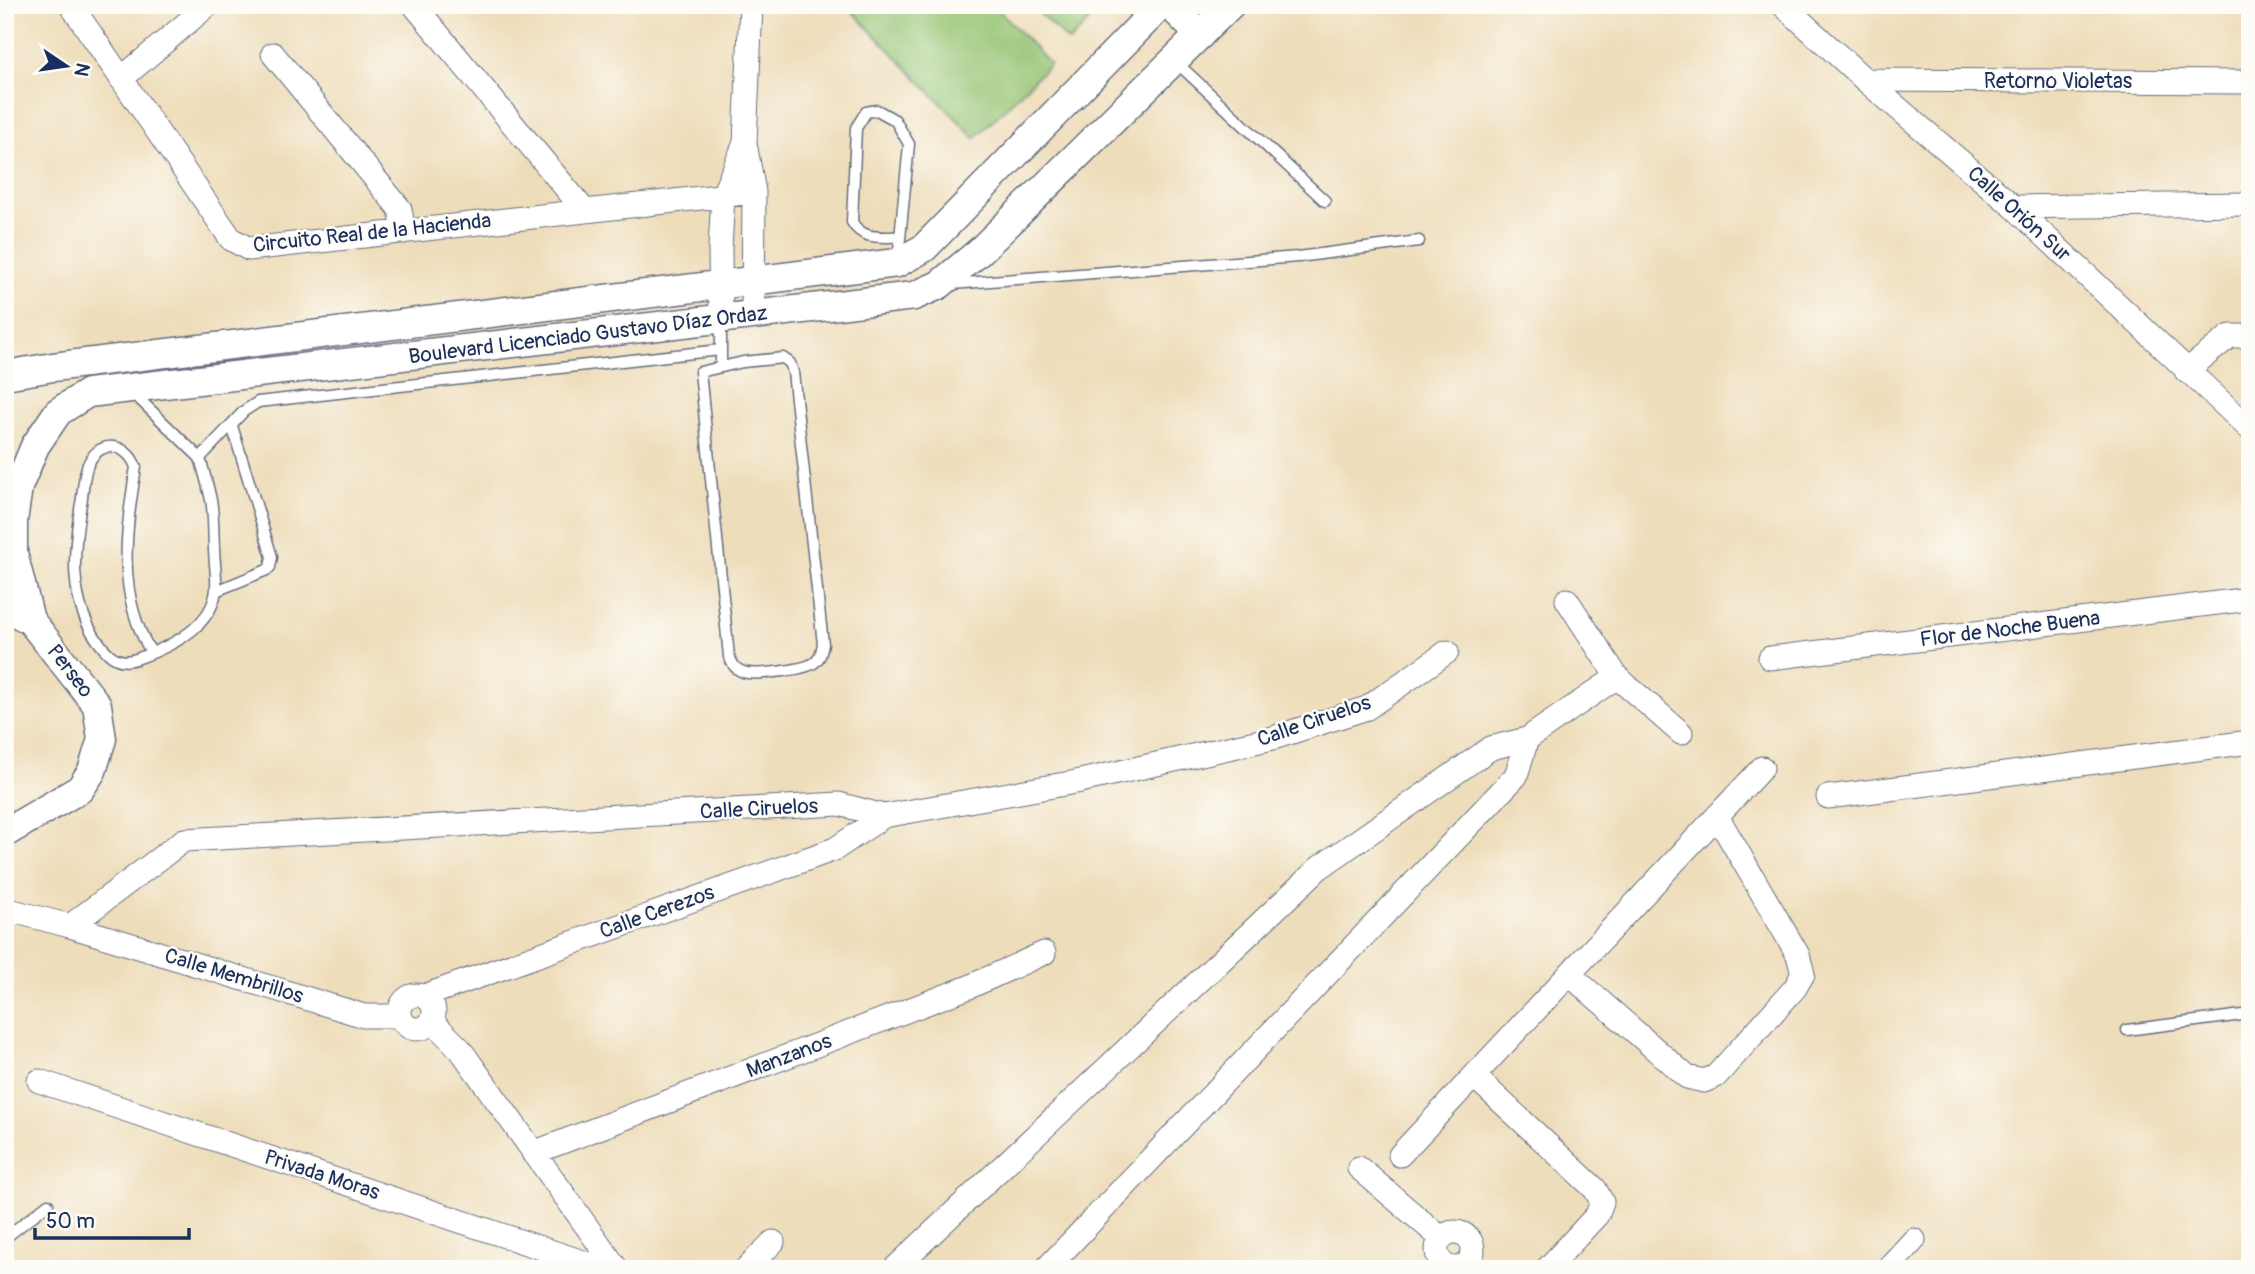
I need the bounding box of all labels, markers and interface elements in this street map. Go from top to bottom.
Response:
north arrow [32,32,102,102]
text: N [68,61,95,79]
street label: Retorno Violetas [1984,68,2133,95]
street label: Calle Orión Sur [1961,160,2077,268]
street label: Circuito Real de la Hacienda [252,207,492,259]
street label: Boulevard Licenciado Gustavo Díaz Ordaz [407,300,769,370]
street label: Flor de Noche Buena [1918,605,2102,653]
street label: Perseo [41,639,99,703]
street label: Calle Ciruelos [1254,689,1375,753]
street label: Calle Ciruelos [699,792,819,826]
street label: Calle Cerezos [596,879,719,945]
street label: Calle Membrillos [161,942,307,1010]
street label: Manzanos [743,1027,836,1085]
street label: Privada Moras [261,1144,384,1207]
scale bar [35,1197,189,1241]
text: 50 m [46,1208,95,1235]

